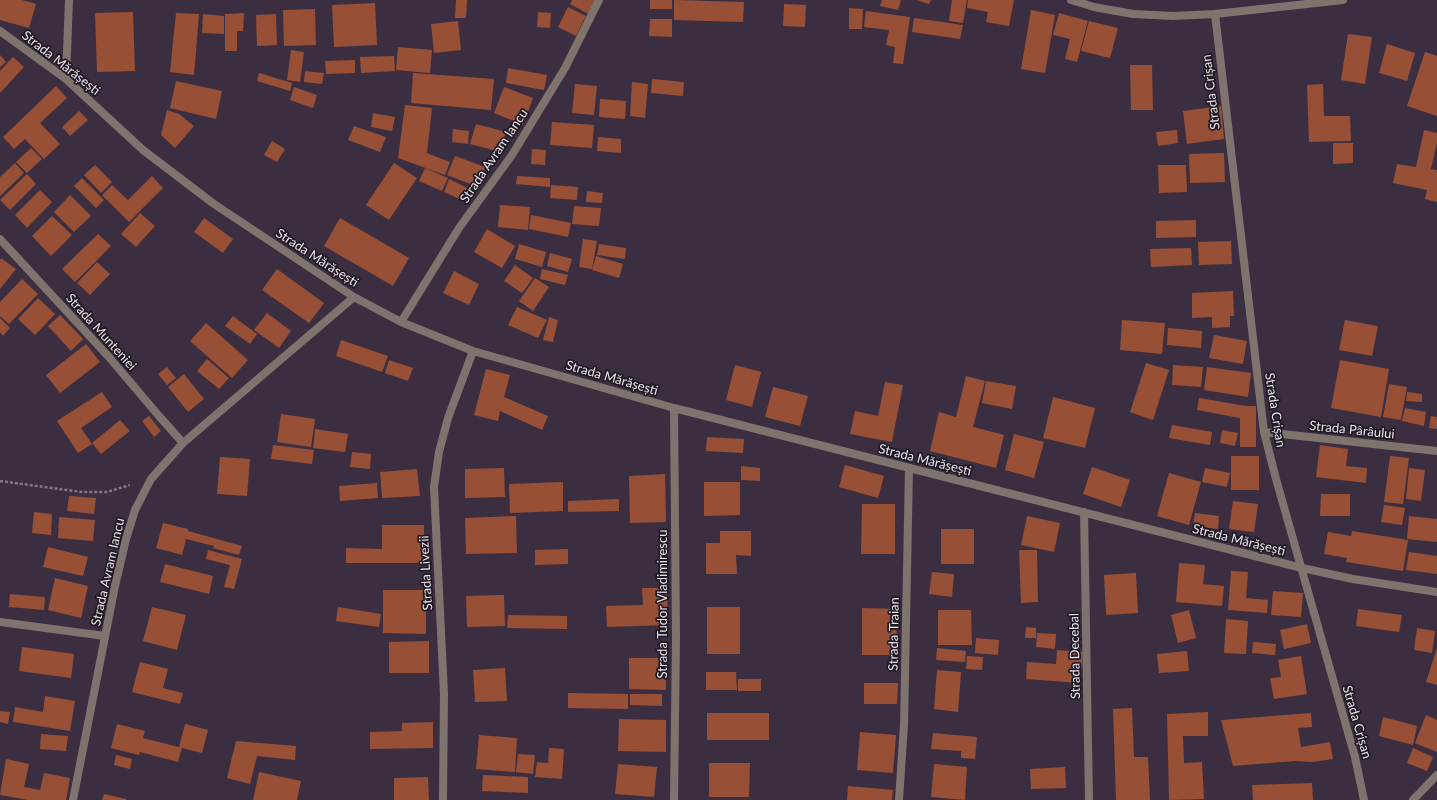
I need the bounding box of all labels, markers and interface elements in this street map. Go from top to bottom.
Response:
street label: Strada Mărășești [19,28,103,98]
street label: Strada Crișan [1199,54,1223,130]
street label: Strada Avram Iancu [457,106,531,206]
street label: Strada Mărășești [273,226,361,290]
street label: Strada Munteniei [62,290,140,374]
street label: Strada Mărășești [564,357,660,399]
street label: Strada Crișan [1261,372,1289,448]
street label: Strada Pârâului [1309,418,1395,442]
street label: Strada Mărășești [877,441,973,479]
street label: Strada Avram Iancu [88,517,128,627]
street label: Strada Mărășești [1191,521,1287,559]
street label: Strada Tudor Vladimirescu [655,530,671,678]
street label: Strada Livezii [416,535,436,611]
street label: Strada Traian [886,597,902,671]
street label: Strada Decebal [1066,613,1084,699]
street label: Strada Crișan [1339,684,1375,760]

